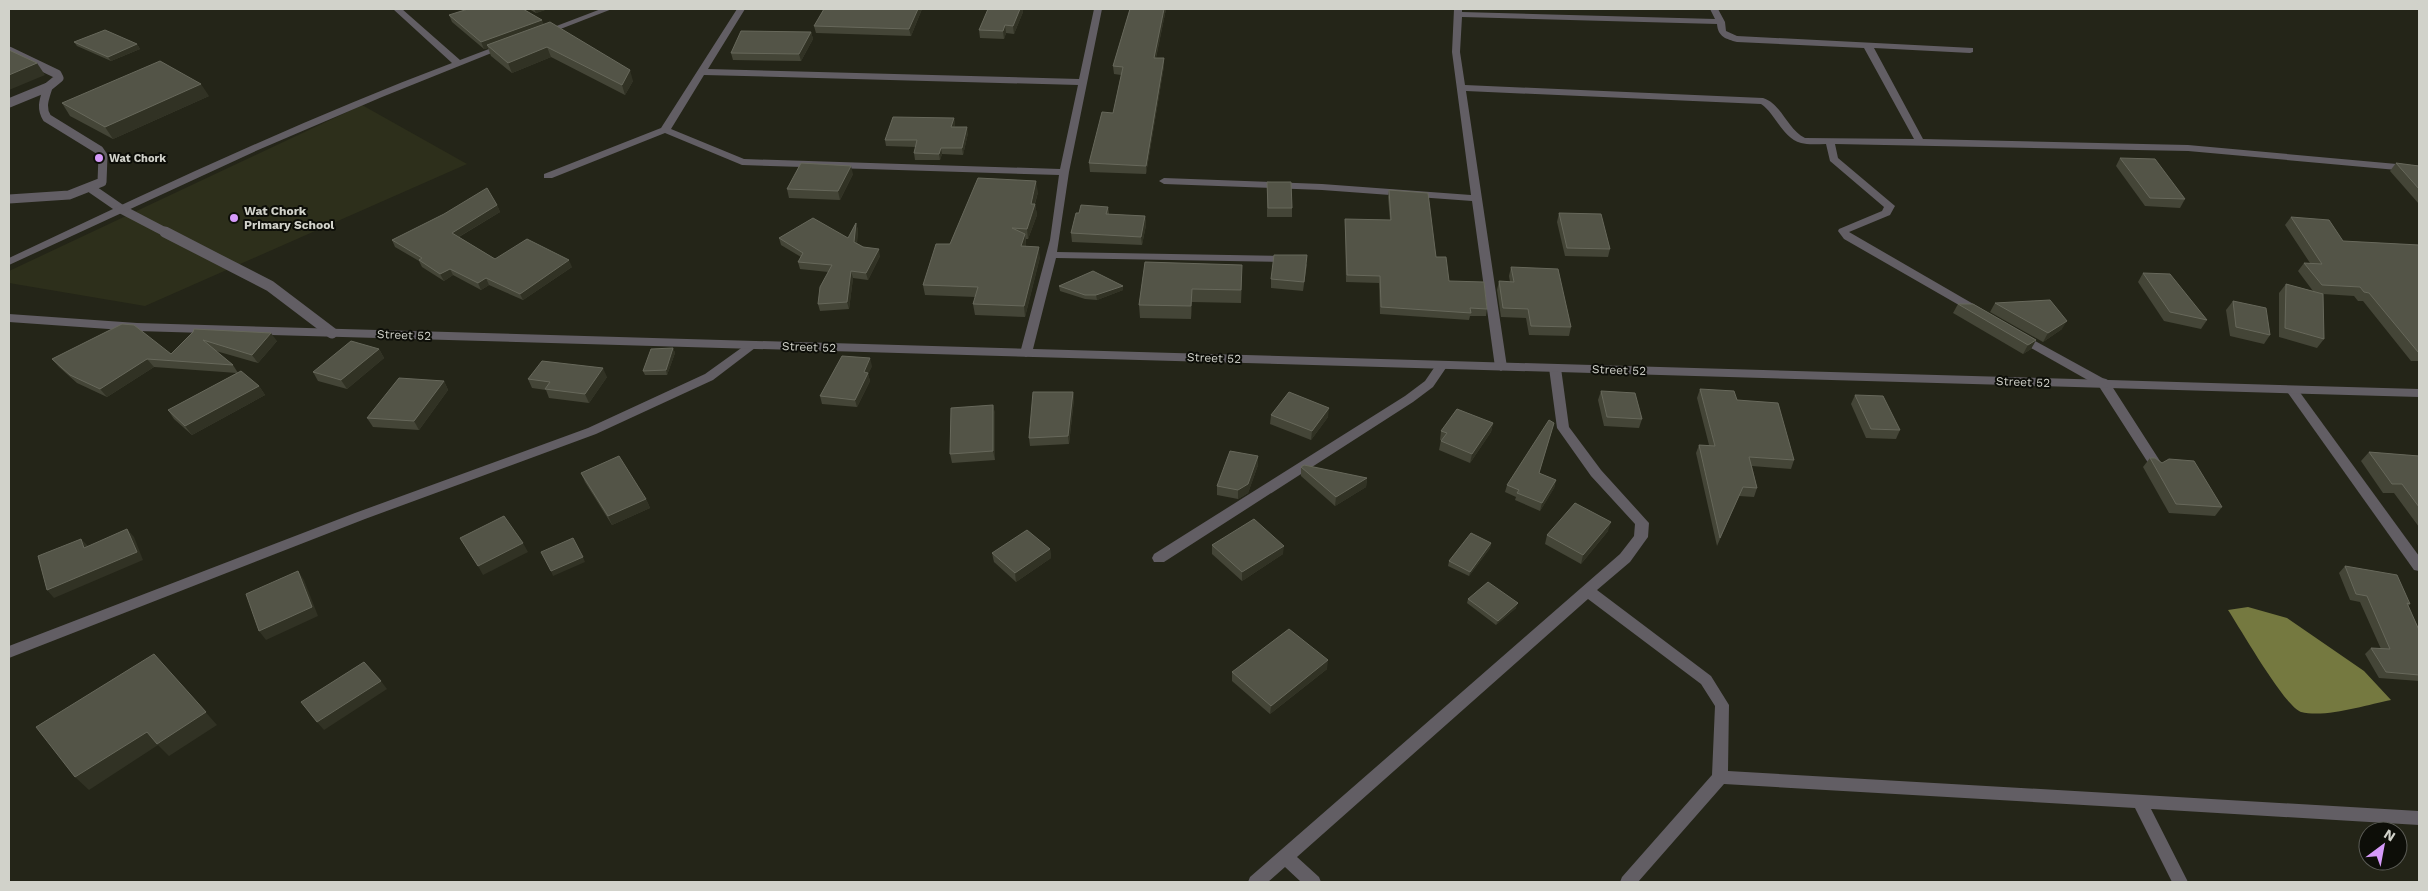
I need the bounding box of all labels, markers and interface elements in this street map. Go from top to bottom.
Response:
marker: Wat Chork [93,152,105,164]
place label: Wat Chork [109,152,166,165]
place label: Wat Chork Primary School [244,204,334,232]
marker: Wat Chork Primary School [228,212,240,224]
street label: Street 52 [377,327,431,343]
street label: Street 52 [782,339,836,355]
street label: Street 52 [1187,350,1241,366]
street label: Street 52 [1592,362,1646,378]
street label: Street 52 [1996,374,2050,390]
north arrow [2358,821,2408,871]
text: N [2381,825,2399,845]

